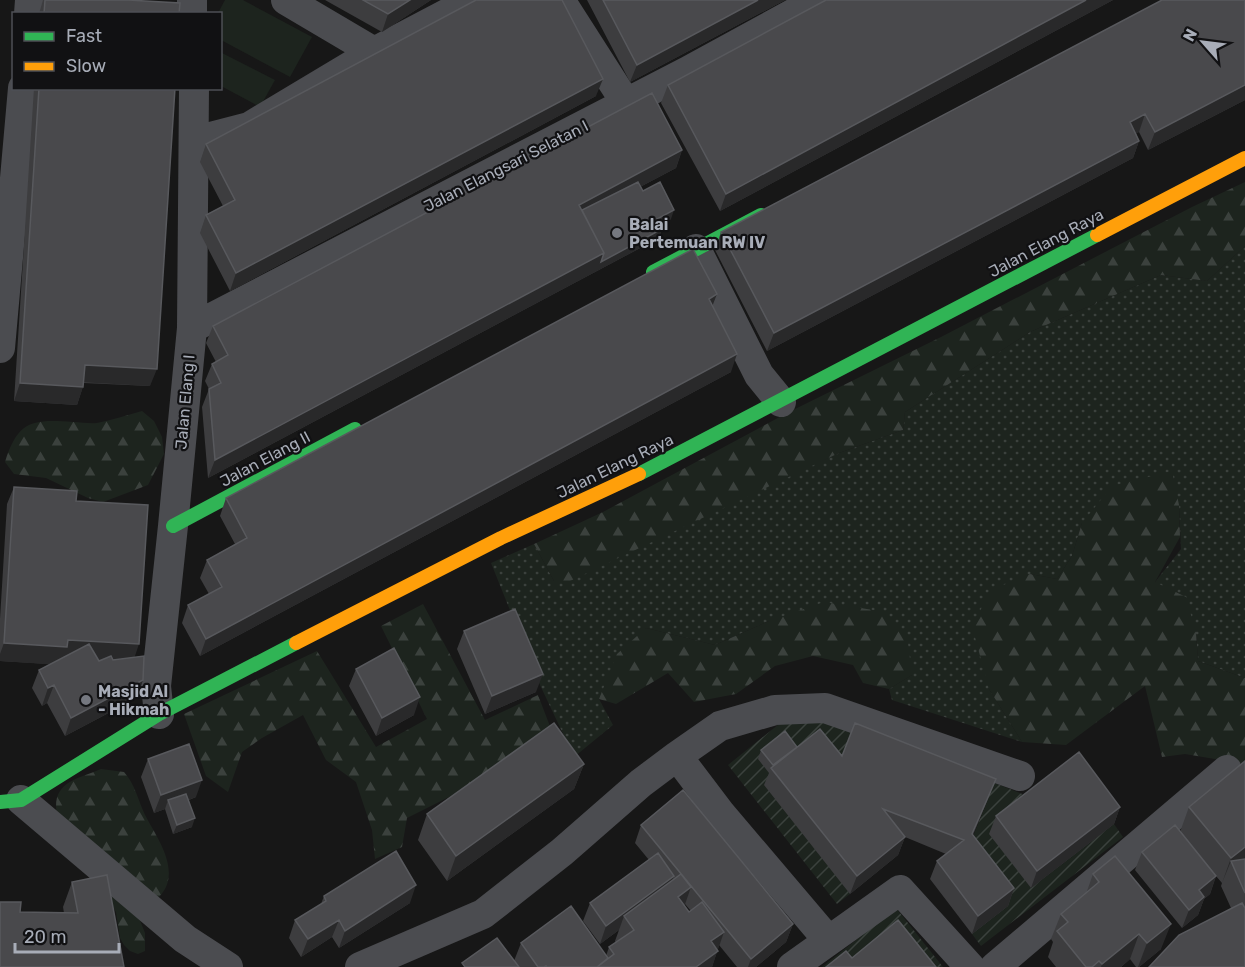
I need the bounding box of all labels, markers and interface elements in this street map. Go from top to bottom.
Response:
legend [12,12,222,90]
north arrow [1173,12,1233,72]
text: Fast [66,25,102,47]
text: N [1179,26,1201,45]
text: Slow [66,55,106,77]
street label: Jalan Elangsari Selatan I [420,116,592,216]
street label: Jalan Elang Raya [985,205,1107,281]
place label: Balai Pertemuan RW IV [629,215,765,252]
marker: Balai Pertemuan RW IV [610,226,624,240]
street label: Jalan Elang I [171,354,199,450]
street label: Jalan Elang II [217,427,313,491]
street label: Jalan Elang Raya [554,430,676,502]
place label: Masjid Al - Hikmah [98,682,169,719]
marker: Masjid Al - Hikmah [79,693,93,707]
scale bar [15,916,118,954]
text: 20 m [24,926,66,948]

